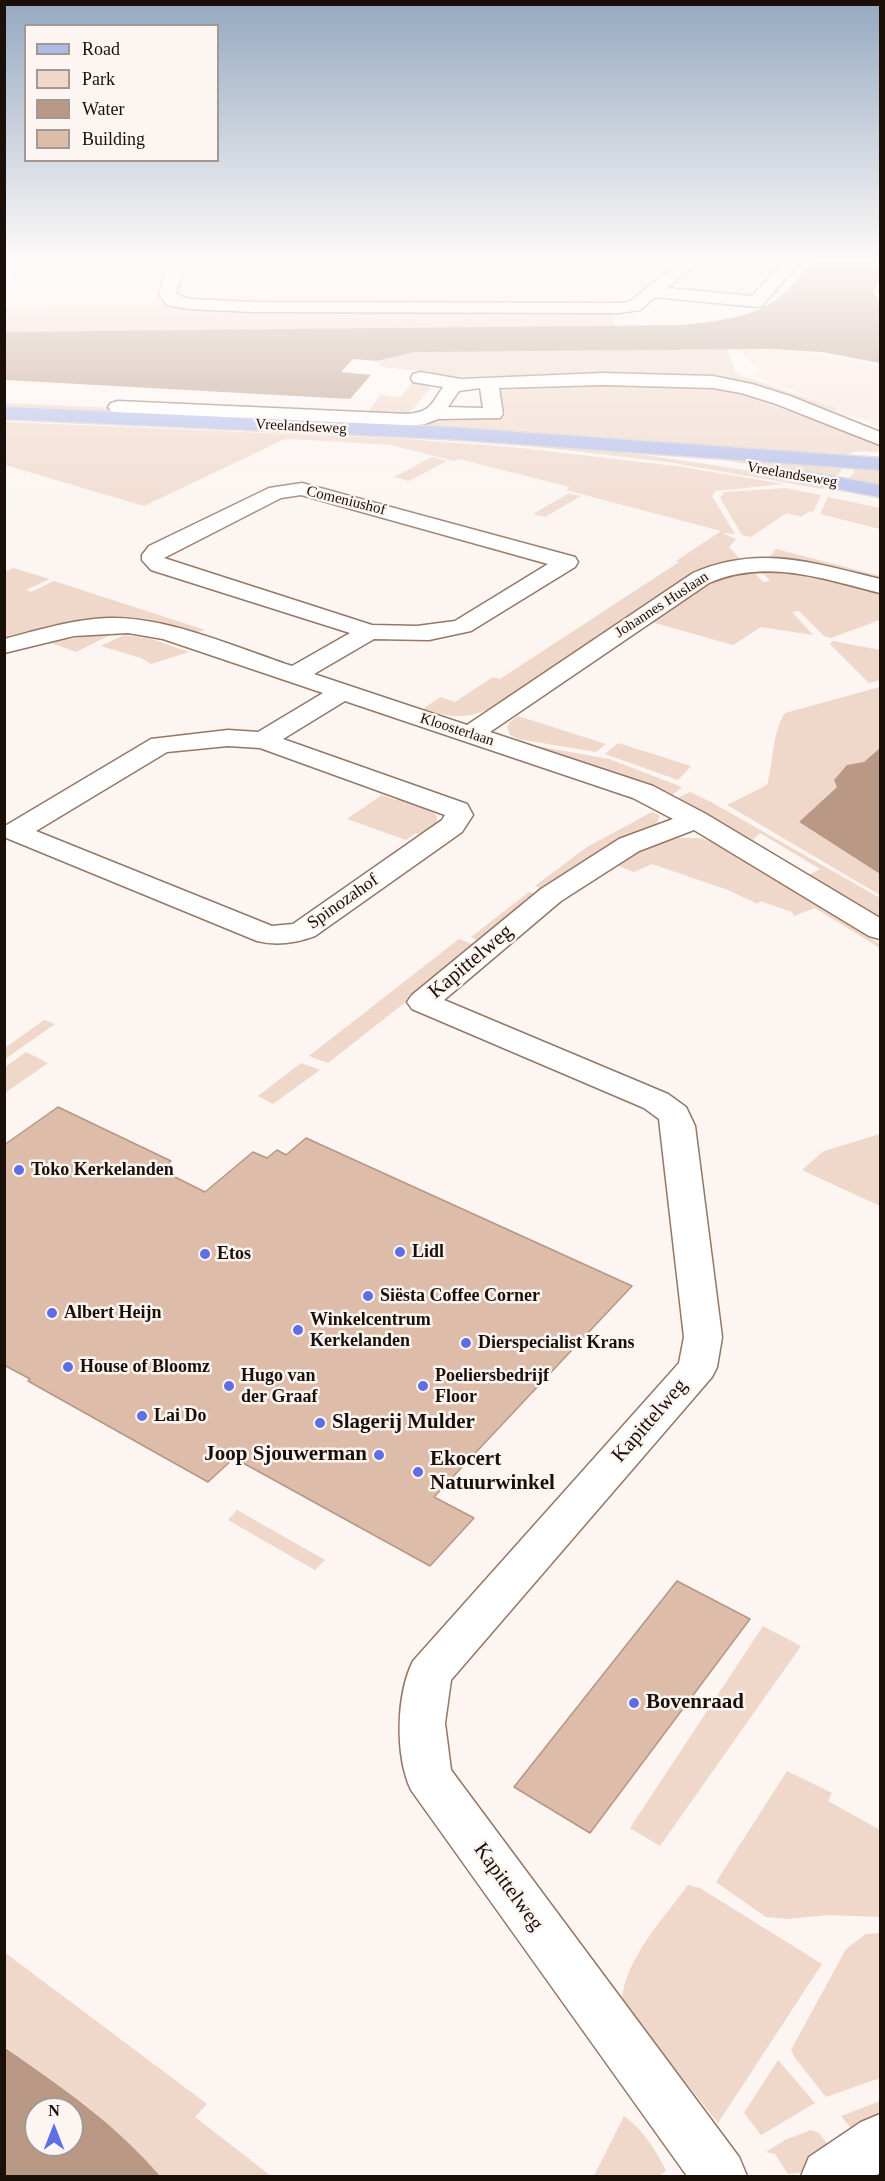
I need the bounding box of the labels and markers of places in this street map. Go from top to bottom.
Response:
place label: Toko Kerkelanden [31,1159,174,1181]
marker: Toko Kerkelanden [12,1163,26,1177]
place label: Lidl [412,1241,444,1263]
place label: Etos [217,1243,251,1265]
marker: Lidl [393,1245,407,1259]
marker: Etos [198,1247,212,1261]
place label: Siësta Coffee Corner [380,1285,540,1307]
marker: Siësta Coffee Corner [361,1289,375,1303]
place label: Albert Heijn [64,1302,161,1324]
marker: Albert Heijn [45,1306,59,1320]
place label: Winkelcentrum Kerkelanden [310,1309,431,1352]
marker: Winkelcentrum Kerkelanden [291,1323,305,1337]
place label: Dierspecialist Krans [478,1332,634,1354]
marker: Dierspecialist Krans [459,1336,473,1350]
place label: House of Bloomz [80,1356,210,1378]
marker: House of Bloomz [61,1360,75,1374]
place label: Hugo van der Graaf [241,1365,317,1408]
place label: Poeliersbedrijf Floor [435,1365,549,1408]
marker: Hugo van der Graaf [222,1379,236,1393]
marker: Poeliersbedrijf Floor [416,1379,430,1393]
place label: Lai Do [154,1405,207,1427]
marker: Lai Do [135,1409,149,1423]
place label: Slagerij Mulder [332,1410,475,1436]
marker: Slagerij Mulder [313,1416,327,1430]
place label: Joop Sjouwerman [204,1442,367,1468]
place label: Ekocert Natuurwinkel [430,1447,555,1497]
marker: Joop Sjouwerman [372,1448,386,1462]
marker: Ekocert Natuurwinkel [411,1465,425,1479]
place label: Bovenraad [646,1690,744,1716]
marker: Bovenraad [627,1696,641,1710]

